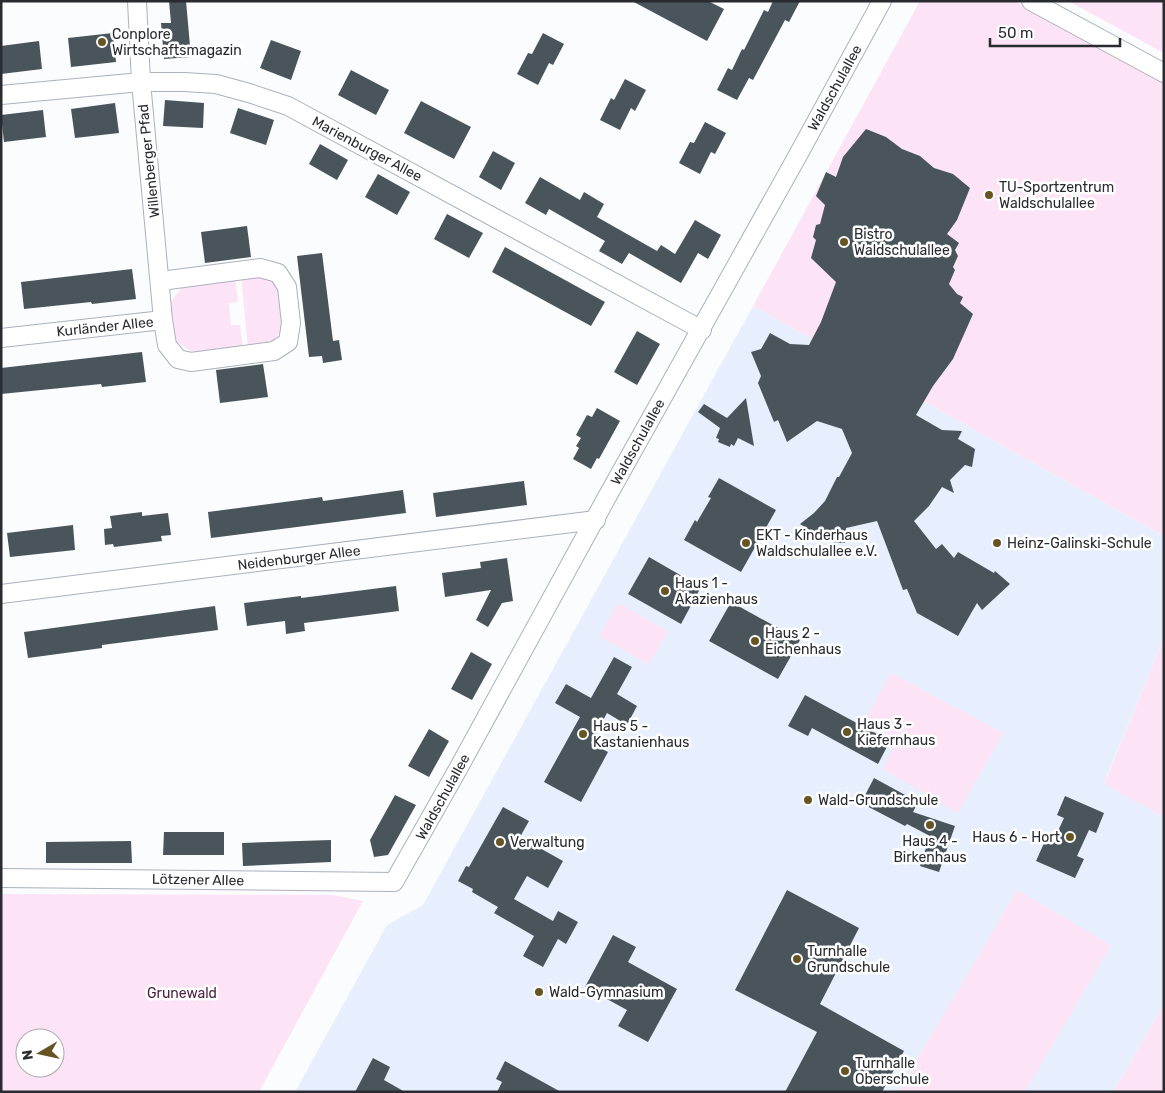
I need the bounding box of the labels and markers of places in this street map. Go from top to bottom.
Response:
place label: Conplore Wirtschaftsmagazin [112,26,242,59]
marker: Conplore Wirtschaftsmagazin [96,36,108,48]
place label: TU-Sportzentrum Waldschulallee [999,179,1114,212]
marker: TU-Sportzentrum Waldschulallee [983,189,995,201]
place label: Bistro Waldschulallee [854,226,950,259]
marker: Bistro Waldschulallee [838,236,850,248]
place label: EKT - Kinderhaus Waldschulallee e.V. [756,527,877,560]
place label: Heinz-Galinski-Schule [1007,535,1152,552]
marker: EKT - Kinderhaus Waldschulallee e.V. [740,537,752,549]
marker: Heinz-Galinski-Schule [991,537,1003,549]
place label: Haus 1 - Akazienhaus [675,575,758,608]
marker: Haus 1 - Akazienhaus [659,585,671,597]
place label: Haus 2 - Eichenhaus [765,625,841,658]
marker: Haus 2 - Eichenhaus [749,635,761,647]
place label: Haus 3 - Kiefernhaus [857,716,935,749]
place label: Haus 5 - Kastanienhaus [593,718,689,751]
marker: Haus 3 - Kiefernhaus [841,726,853,738]
marker: Haus 5 - Kastanienhaus [577,728,589,740]
place label: Wald-Grundschule [818,792,938,809]
marker: Wald-Grundschule [802,794,814,806]
marker: Haus 4 - Birkenhaus [924,819,936,831]
place label: Haus 6 - Hort [972,829,1061,846]
marker: Haus 6 - Hort [1064,831,1076,843]
place label: Haus 4 - Birkenhaus [893,833,967,866]
place label: Verwaltung [510,834,585,851]
marker: Verwaltung [494,836,506,848]
place label: Turnhalle Grundschule [807,943,890,976]
marker: Turnhalle Grundschule [791,953,803,965]
place label: Wald-Gymnasium [549,984,663,1001]
marker: Wald-Gymnasium [533,986,545,998]
place label: Turnhalle Oberschule [855,1055,929,1088]
marker: Turnhalle Oberschule [839,1065,851,1077]

